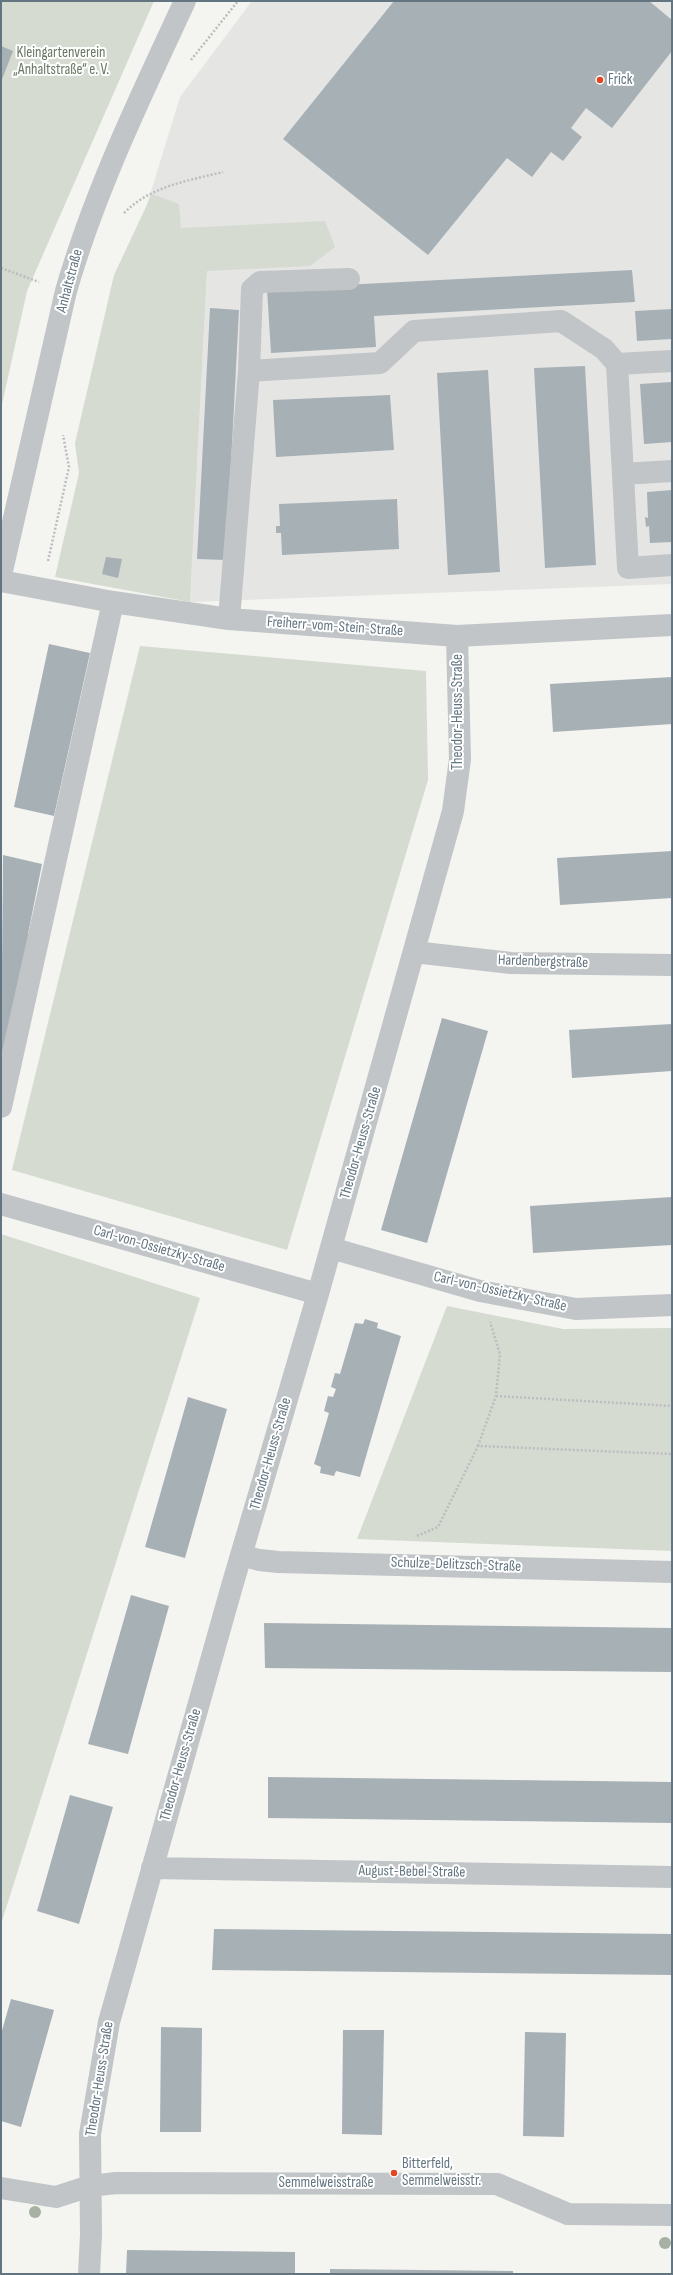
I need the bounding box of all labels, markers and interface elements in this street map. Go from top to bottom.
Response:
park label: Kleingartenverein „Anhaltstraße“ e. V. [13,44,109,79]
place label: Frick [608,71,632,89]
marker: Frick [595,75,605,85]
street label: Anhaltstraße [53,247,87,315]
street label: Freiherr-vom-Stein-Straße [266,613,404,641]
street label: Theodor-Heuss-Straße [449,654,467,770]
street label: Hardenbergstraße [497,951,589,973]
street label: Theodor-Heuss-Straße [336,1085,386,1201]
street label: Carl-von-Ossietzky-Straße [91,1222,227,1276]
street label: Carl-von-Ossietzky-Straße [432,1268,568,1316]
street label: Theodor-Heuss-Straße [246,1396,296,1512]
street label: Schulze-Delitzsch-Straße [391,1554,521,1576]
street label: Theodor-Heuss-Straße [156,1707,206,1823]
street label: August-Bebel-Straße [358,1862,466,1882]
street label: Theodor-Heuss-Straße [82,2020,118,2138]
place label: Bitterfeld, Semmelweisstr. [402,2155,481,2190]
marker: Bitterfeld, Semmelweisstr. [389,2168,399,2178]
street label: Semmelweisstraße [278,2174,374,2192]

